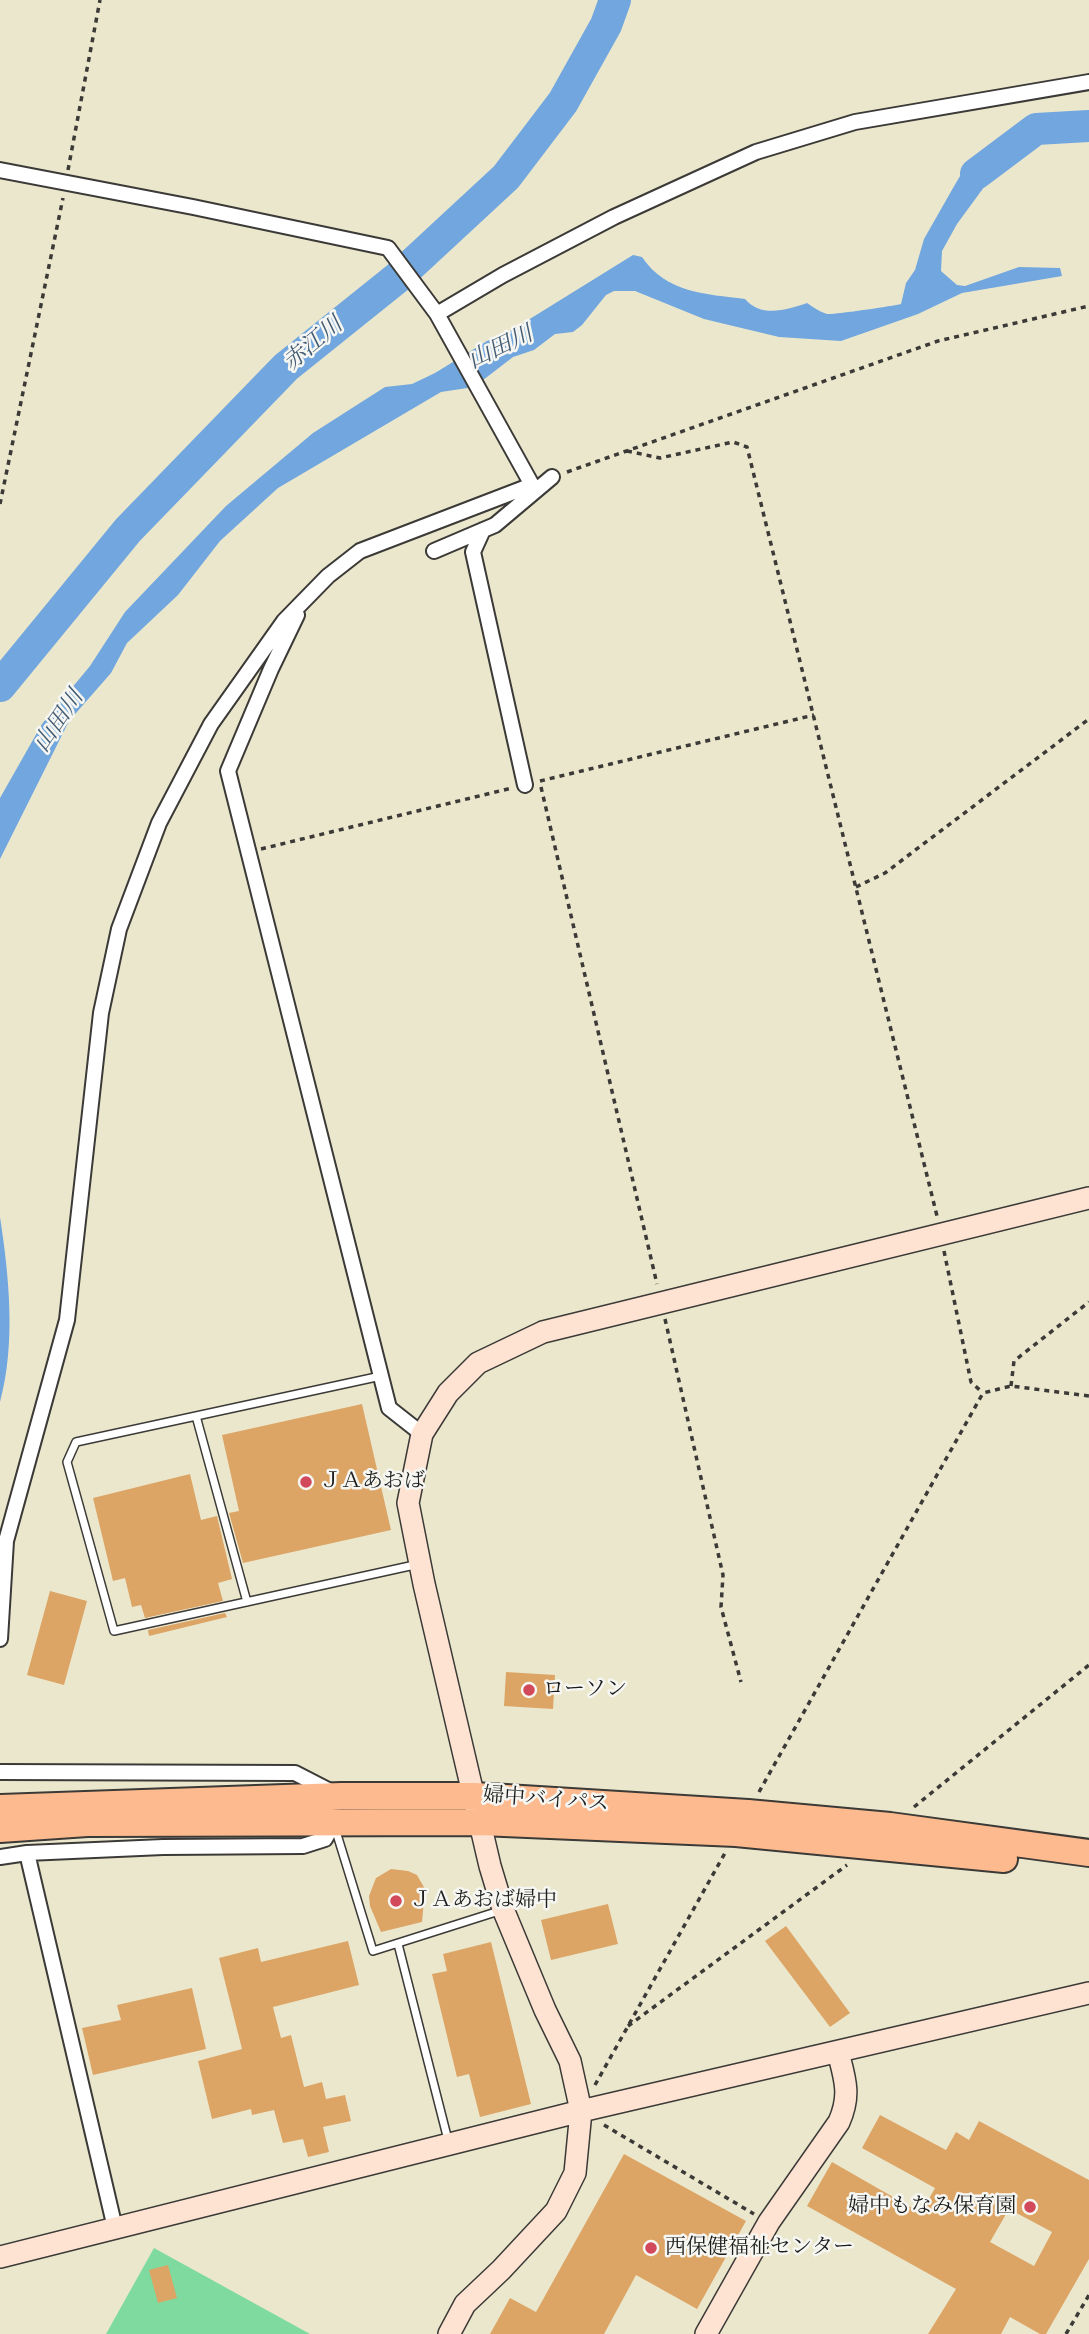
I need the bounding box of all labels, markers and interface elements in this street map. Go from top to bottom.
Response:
water label: 赤江川 [279,312,349,378]
water label: 山田川 [464,321,538,377]
water label: 山田川 [29,686,91,758]
place label: ＪＡあおば [320,1469,425,1495]
marker: ＪＡあおば [298,1474,314,1490]
place label: ローソン [543,1677,627,1703]
marker: ローソン [521,1682,537,1698]
street label: 婦中バイパス [482,1784,610,1818]
place label: ＪＡあおば婦中 [410,1888,557,1914]
marker: ＪＡあおば婦中 [388,1893,404,1909]
place label: 婦中もなみ保育園 [848,2194,1016,2220]
marker: 婦中もなみ保育園 [1022,2199,1038,2215]
place label: 西保健福祉センター [665,2235,854,2261]
marker: 西保健福祉センター [643,2240,659,2256]

